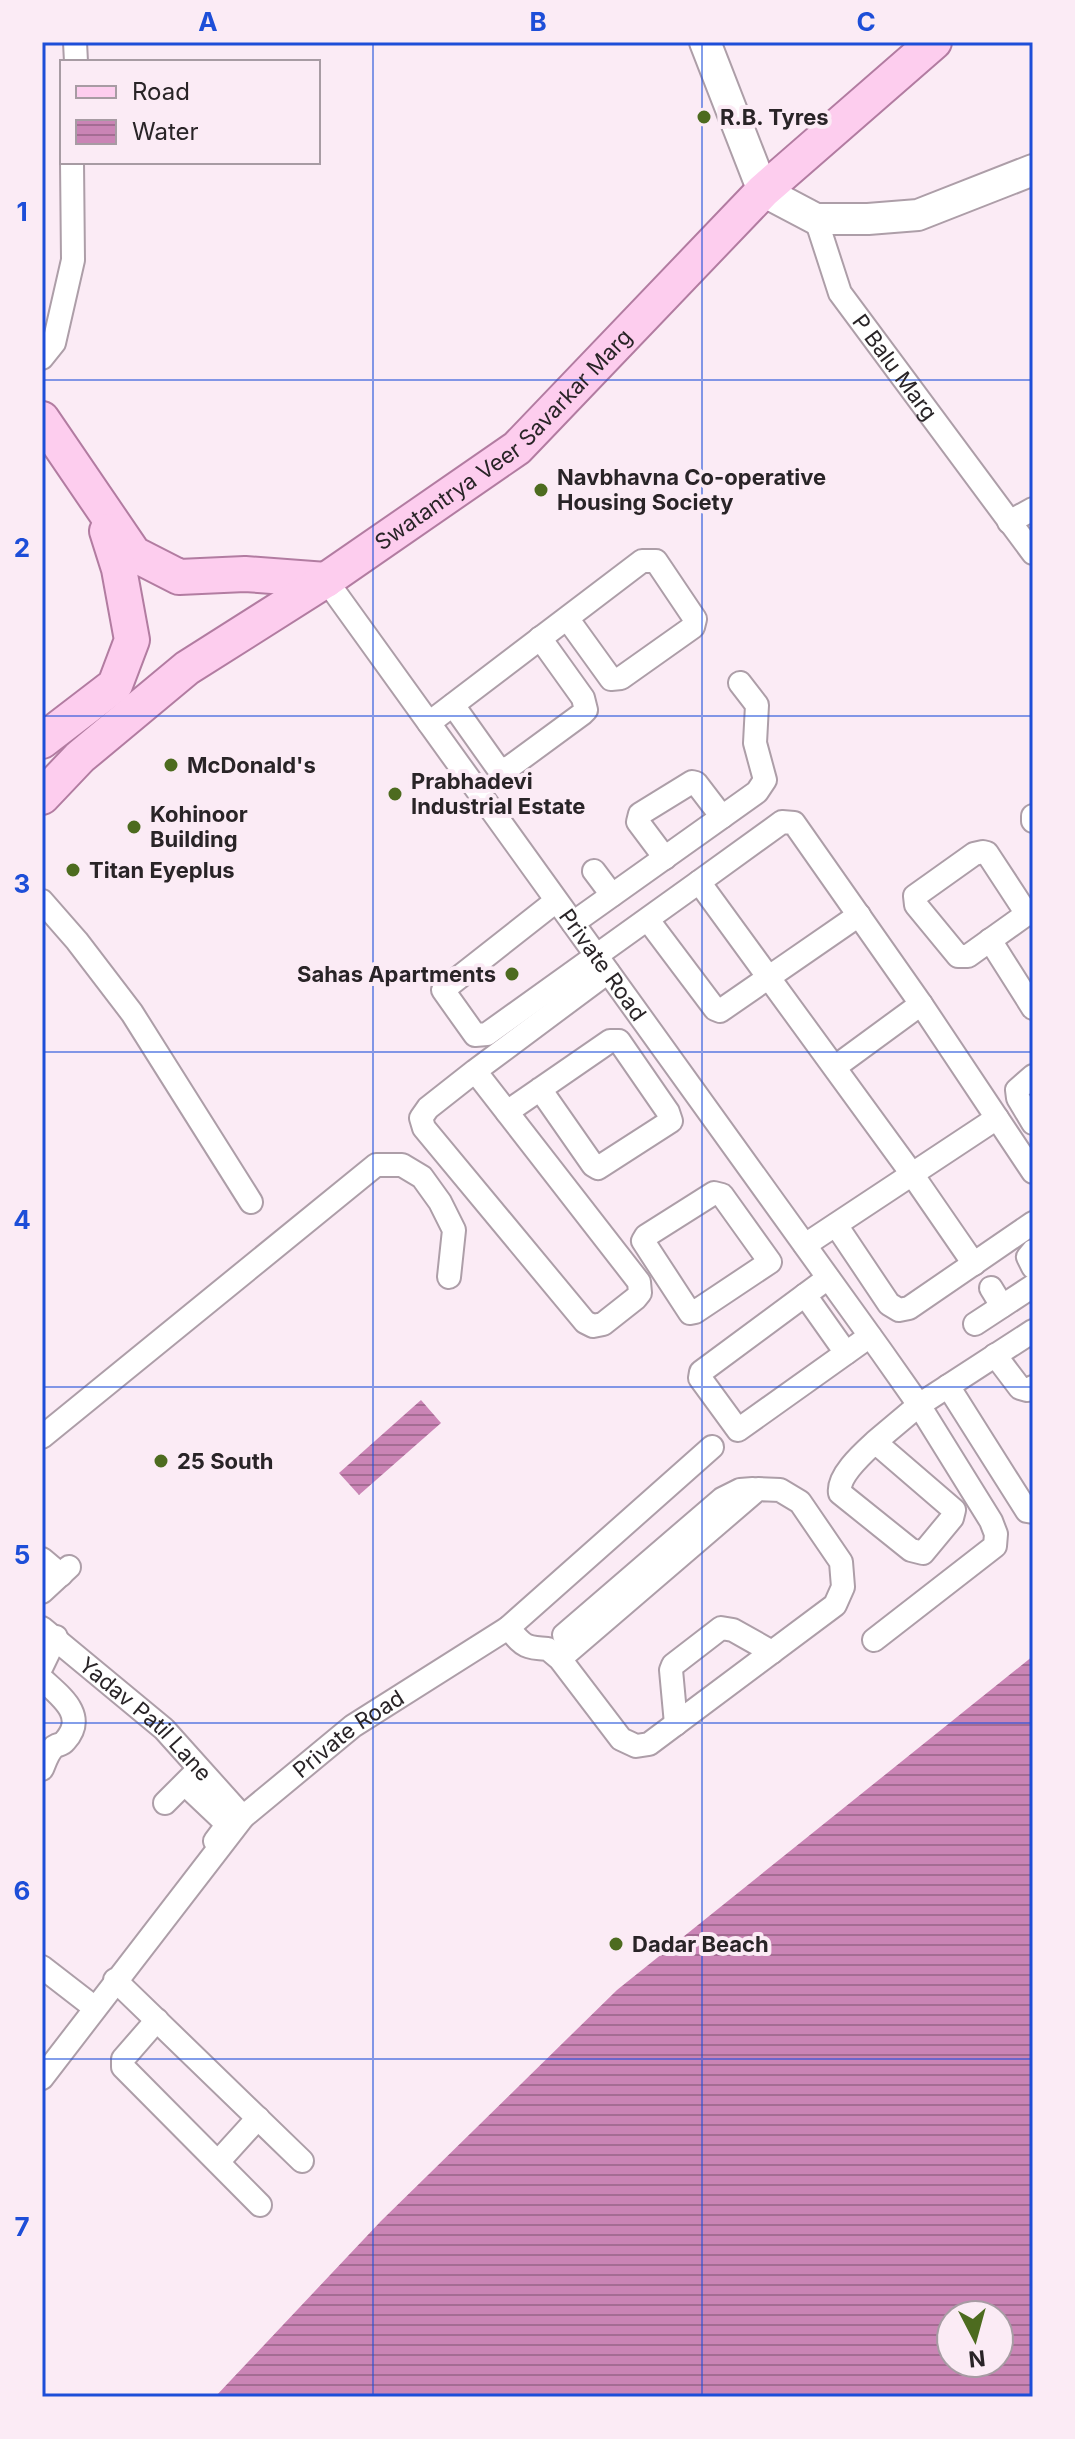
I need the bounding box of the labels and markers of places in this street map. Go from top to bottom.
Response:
place label: R.B. Tyres [720,104,829,130]
marker: R.B. Tyres [695,108,713,126]
place label: Navbhavna Co-operative Housing Society [557,464,826,515]
marker: Navbhavna Co-operative Housing Society [532,481,550,499]
place label: McDonald's [187,752,316,778]
marker: McDonald's [162,756,180,774]
place label: Prabhadevi Industrial Estate [411,768,585,819]
marker: Prabhadevi Industrial Estate [386,785,404,803]
place label: Kohinoor Building [150,801,248,852]
marker: Kohinoor Building [125,818,143,836]
place label: Titan Eyeplus [89,857,235,883]
marker: Titan Eyeplus [64,861,82,879]
place label: Sahas Apartments [297,961,496,987]
marker: Sahas Apartments [503,965,521,983]
place label: 25 South [177,1448,274,1474]
marker: 25 South [152,1452,170,1470]
place label: Dadar Beach [632,1931,769,1957]
marker: Dadar Beach [607,1935,625,1953]

